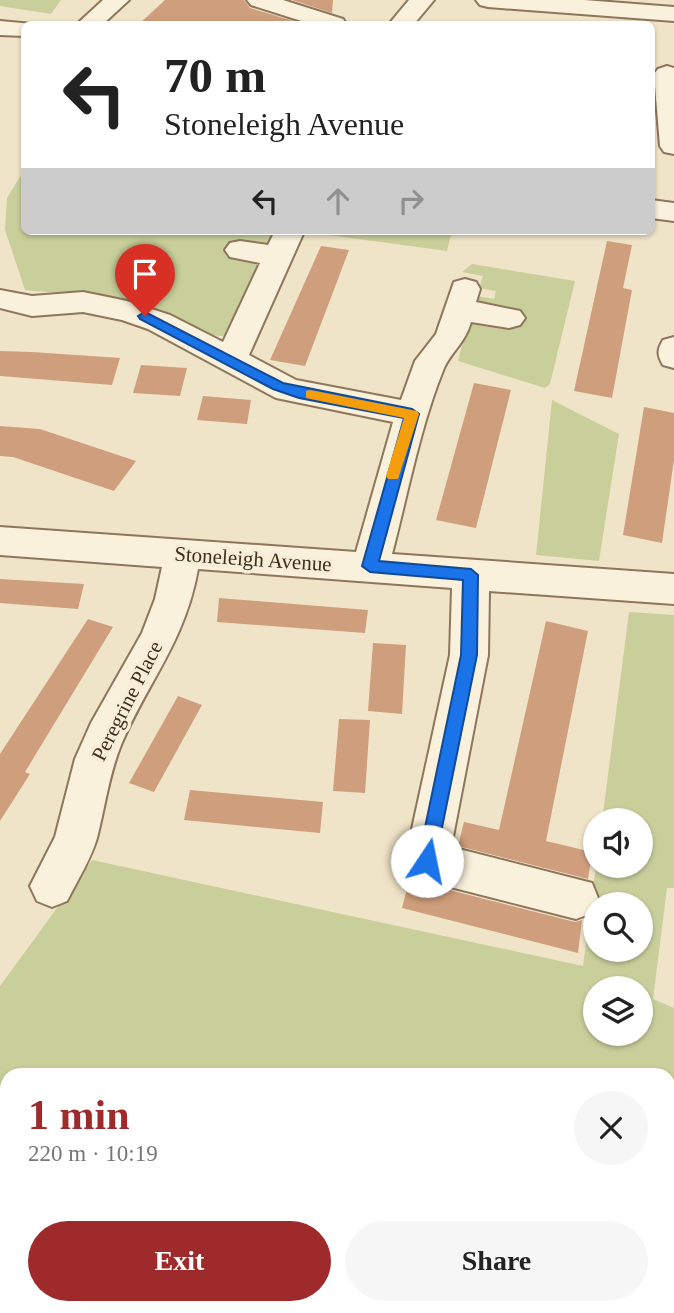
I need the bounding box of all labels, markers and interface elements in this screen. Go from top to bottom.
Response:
text: 70 m [164,48,266,103]
icon: left [49,49,140,140]
text: Stoneleigh Avenue [164,106,404,142]
icon: left [246,182,284,220]
icon: ahead [319,182,357,220]
icon: right [392,182,430,220]
pin [115,244,175,316]
icon: arrive [126,255,164,293]
street label: Stoneleigh Avenue [174,542,332,576]
street label: Peregrine Place [87,637,167,765]
map controls [583,808,653,1046]
button: sound [583,808,653,878]
position arrow [390,824,464,898]
button: search [583,892,653,962]
button: layers [583,976,653,1046]
button: close [574,1091,648,1165]
text: 1 min [28,1092,130,1138]
text: 220 m · 10:19 [28,1141,158,1166]
button: Exit [28,1221,331,1301]
button: Share [345,1221,648,1301]

